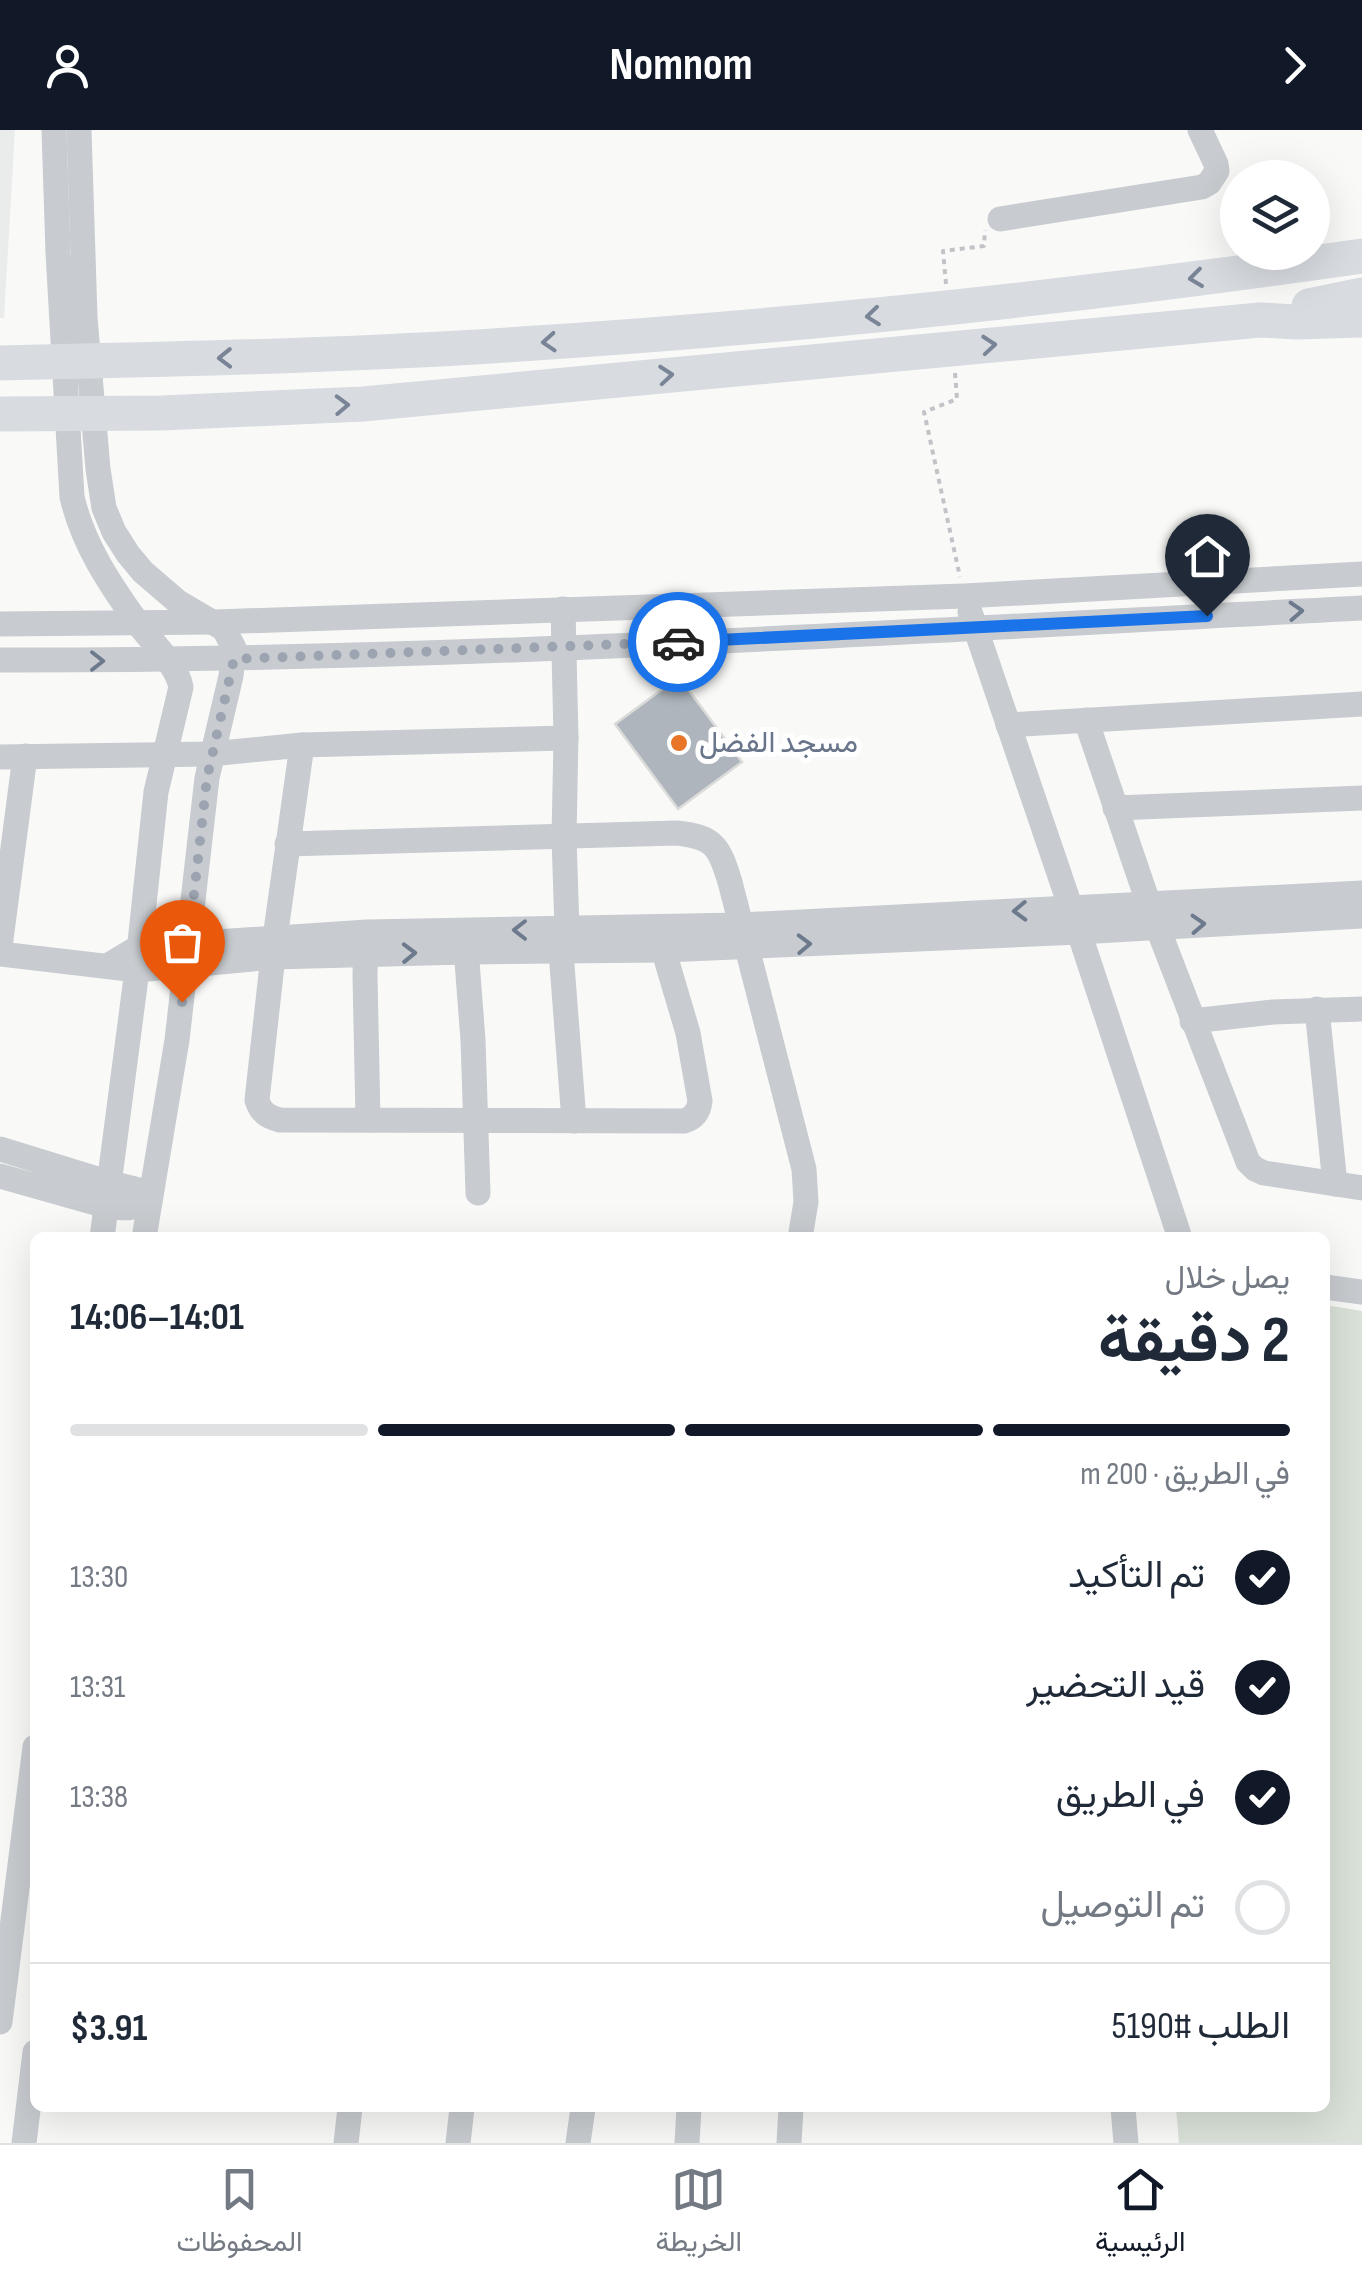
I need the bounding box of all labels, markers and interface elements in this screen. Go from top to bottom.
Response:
icon: person [40,38,95,93]
text: Nomnom [610,38,752,93]
icon: forward [1267,38,1322,93]
map controls [1220,160,1330,270]
button: layers [1220,160,1330,270]
one-way arrow [1188,267,1204,288]
one-way arrow [865,305,881,326]
one-way arrow [541,331,557,353]
one-way arrow [982,334,998,356]
one-way arrow [216,348,232,369]
one-way arrow [658,365,674,386]
one-way arrow [335,395,351,416]
pin [1165,514,1250,617]
icon: home [1180,529,1235,584]
courier [628,592,728,692]
one-way arrow [1289,601,1305,622]
icon: car [651,615,706,670]
one-way arrow [90,650,106,672]
place label: مسجد الفضل [699,725,858,761]
marker: مسجد الفضل [668,732,690,754]
pin [140,900,225,1003]
one-way arrow [1012,901,1027,922]
one-way arrow [1191,914,1207,935]
icon: bag [155,915,210,970]
one-way arrow [512,919,528,941]
one-way arrow [796,933,812,954]
one-way arrow [402,942,417,964]
text: يصل خلال [1165,1259,1290,1298]
text: 14:01–14:06 [70,1295,244,1340]
text: 2 دقيقة [1098,1303,1290,1381]
text: في الطريق · 200 m [1080,1455,1290,1494]
icon: check [1235,1550,1290,1605]
text: تم التأكيد [1068,1553,1205,1598]
text: 13:30 [70,1558,128,1597]
icon: check [1235,1660,1290,1715]
text: قيد التحضير [1026,1663,1205,1708]
text: 13:31 [70,1668,125,1707]
icon: check [1235,1770,1290,1825]
text: في الطريق [1056,1773,1205,1818]
text: 13:38 [70,1778,128,1817]
text: تم التوصيل [1041,1883,1205,1928]
text: الطلب #5190 [1112,2004,1290,2049]
text: $3.91 [70,2006,148,2051]
tab: المحفوظات [176,2162,303,2266]
tab: الخريطة [656,2162,742,2266]
tab: الرئيسية [1095,2162,1186,2266]

